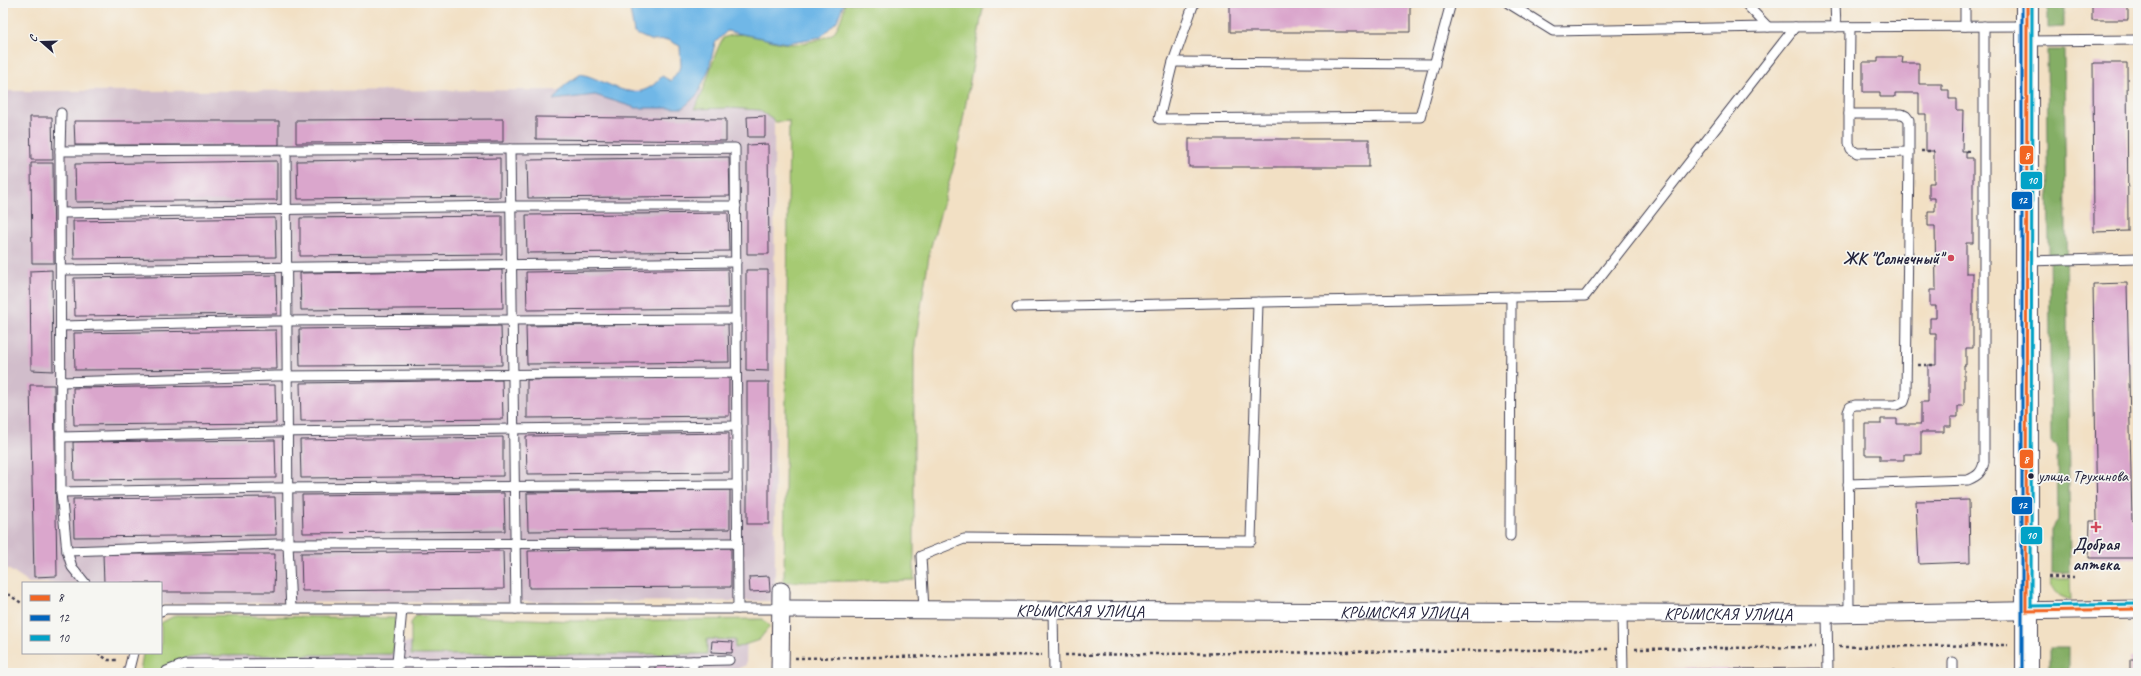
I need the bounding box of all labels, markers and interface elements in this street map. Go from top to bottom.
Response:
north arrow [22,22,62,62]
text: С [25,32,41,44]
line badge: 8 [2019,145,2034,165]
text: 8 [2025,148,2032,162]
line badge: 10 [2020,171,2043,190]
text: 10 [2027,173,2038,187]
line badge: 12 [2011,191,2033,210]
text: 12 [2017,193,2028,207]
place label: ЖК "Солнечный" [1843,248,1947,269]
marker: ЖК "Солнечный" [1946,253,1956,263]
line badge: 8 [2019,449,2034,469]
text: 8 [2024,452,2031,466]
place label: улица Трухинова [2037,466,2129,486]
marker: улица Трухинова [2026,471,2036,481]
line badge: 12 [2011,496,2033,515]
text: 12 [2017,498,2028,512]
marker: Добрая аптека [2091,522,2101,532]
line badge: 10 [2020,526,2043,545]
text: 10 [2026,528,2037,542]
place label: Добрая аптека [2073,534,2121,575]
legend [22,582,162,654]
text: 8 [58,590,65,606]
street label: КРЫМСКАЯ УЛИЦА [1016,600,1145,621]
street label: КРЫМСКАЯ УЛИЦА [1340,601,1469,623]
street label: КРЫМСКАЯ УЛИЦА [1664,603,1793,624]
text: 12 [58,610,70,626]
text: 10 [58,630,70,646]

